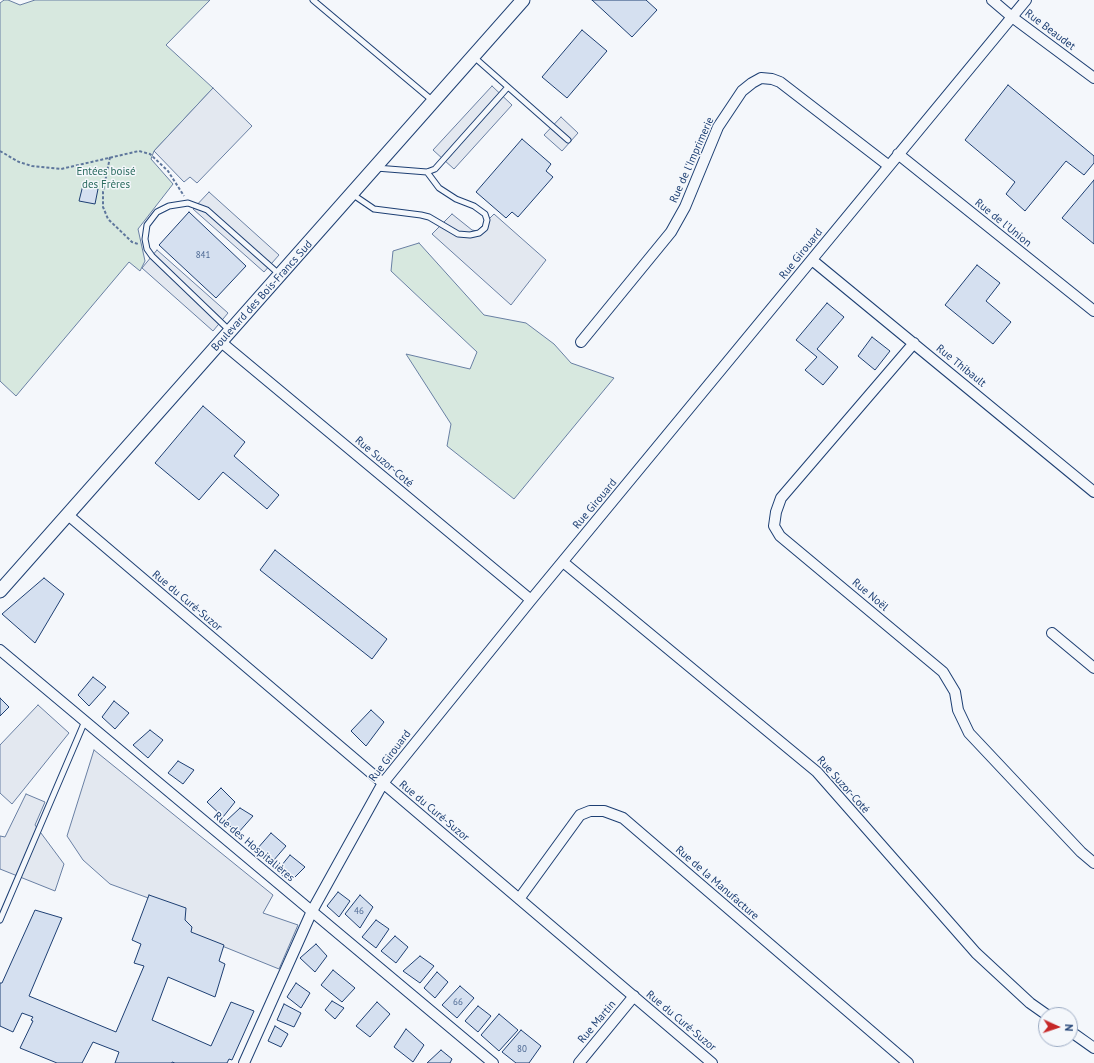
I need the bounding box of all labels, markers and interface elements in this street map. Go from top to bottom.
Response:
street label: Rue Beaudet [1022,7,1078,53]
street label: Rue de l'Imprimerie [667,115,717,205]
park label: Entées boisé des Frères [76,165,136,191]
street label: Rue de l'Union [972,196,1034,250]
street label: Rue Girouard [777,226,825,282]
street label: Boulevard des Bois-Francs Sud [209,238,315,354]
house number: 841 [196,250,210,260]
street label: Rue Thibault [933,342,989,390]
street label: Rue Suzor-Coté [352,434,416,490]
street label: Rue Girouard [570,476,620,532]
street label: Rue du Curé-Suzor [149,568,225,634]
street label: Rue Noël [849,576,891,614]
street label: Rue Girouard [366,728,414,784]
street label: Rue Suzor-Coté [814,754,872,816]
street label: Rue du Curé-Suzor [396,778,472,844]
street label: Rue des Hospitalières [211,809,297,885]
street label: Rue de la Manufacture [673,843,761,923]
house number: 46 [354,906,364,916]
street label: Rue du Curé-Suzor [643,988,719,1054]
house number: 66 [453,997,463,1007]
street label: Rue Martin [575,998,619,1046]
north arrow [1038,1007,1078,1047]
text: N [1062,1024,1076,1032]
house number: 80 [517,1044,527,1054]

